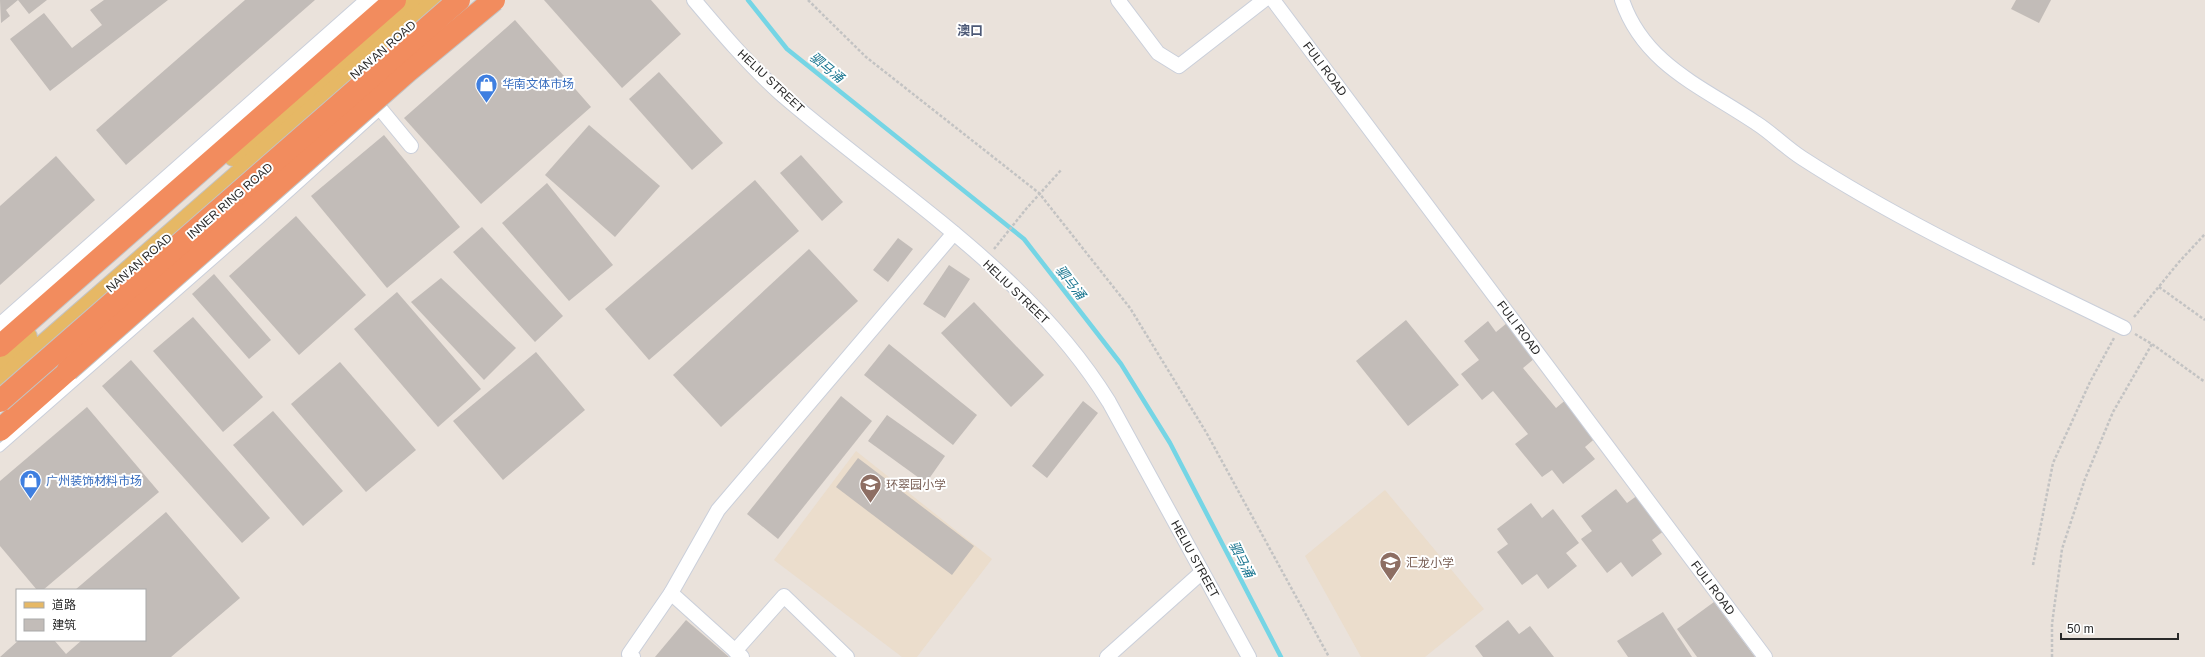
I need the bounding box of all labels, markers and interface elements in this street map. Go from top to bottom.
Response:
street label: NAN'AN ROAD [347,18,419,82]
district label: 澳口 [957,23,983,38]
street label: FULI ROAD [1300,39,1350,99]
street label: HELIU STREET [735,47,808,116]
water label: 驷马涌 [807,49,848,87]
shop icon: 华南文体市场 [473,71,499,104]
place label: 华南文体市场 [502,77,574,91]
street label: INNER RING ROAD [184,160,276,242]
street label: NAN'AN ROAD [103,231,175,295]
street label: HELIU STREET [980,257,1052,327]
water label: 驷马涌 [1053,262,1090,304]
street label: FULI ROAD [1494,298,1544,358]
shop icon: 广州装饰材料市场 [18,468,44,501]
school or university icon: 环翠园小学 [857,472,883,505]
place label: 广州装饰材料市场 [46,474,142,488]
place label: 环翠园小学 [886,478,946,492]
street label: HELIU STREET [1168,518,1222,601]
water label: 驷马涌 [1226,538,1258,582]
school or university icon: 汇龙小学 [1378,550,1404,583]
place label: 汇龙小学 [1406,556,1454,570]
street label: FULI ROAD [1688,558,1738,618]
legend [16,589,146,641]
text: 道路 [52,598,76,612]
scale bar [2061,615,2178,641]
text: 建筑 [52,618,76,632]
text: 50 m [2067,622,2094,636]

